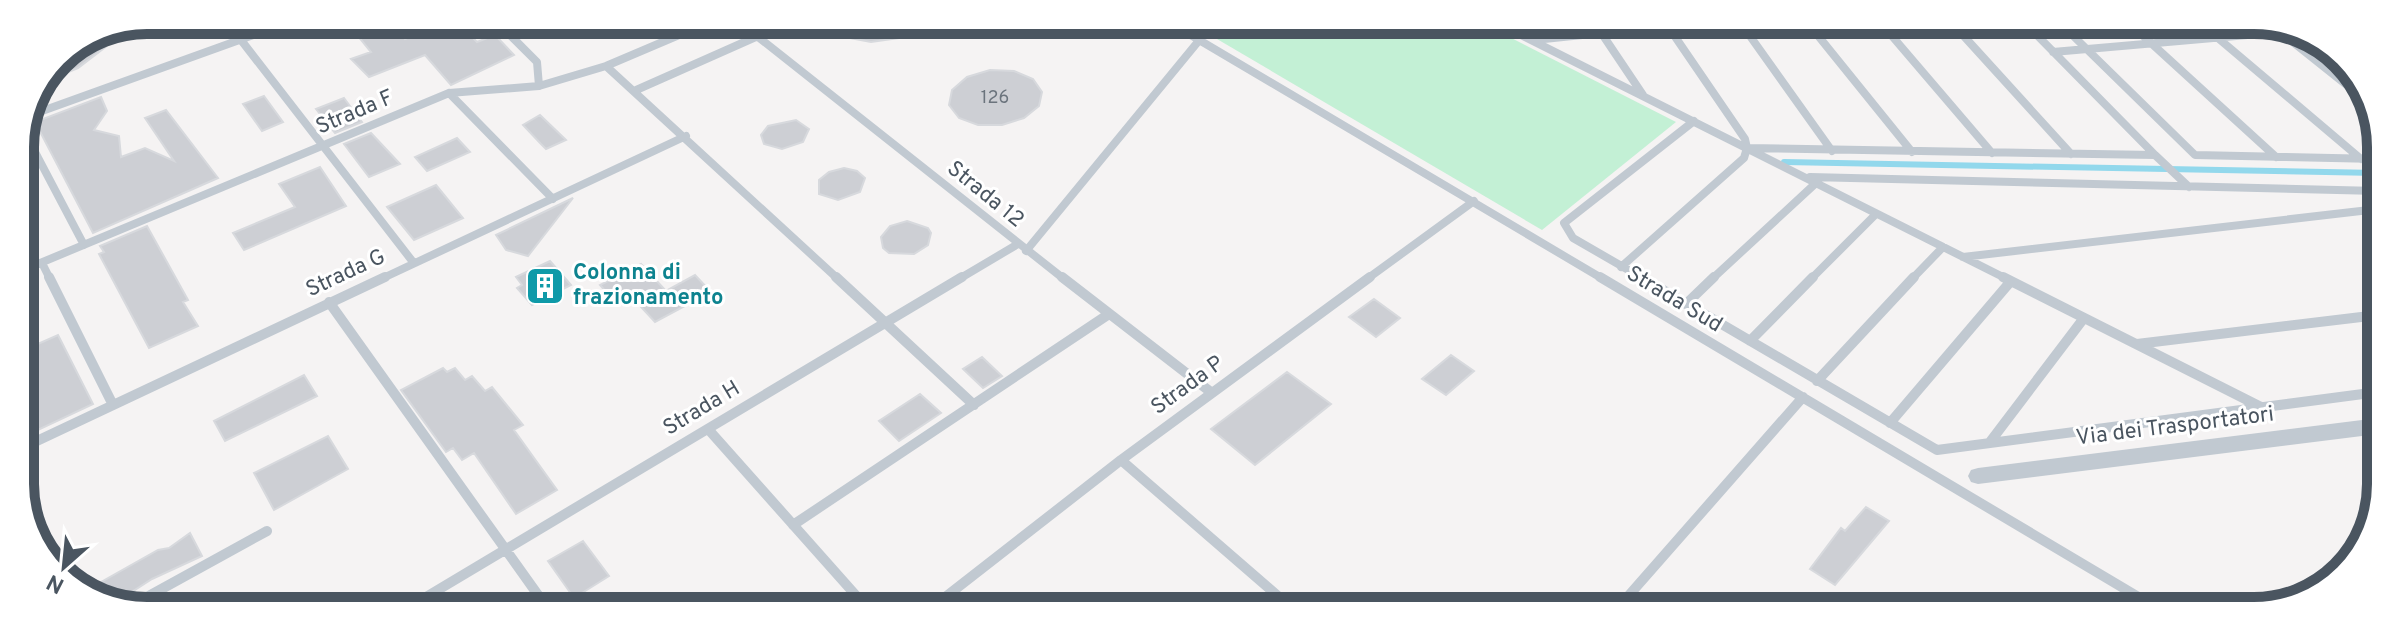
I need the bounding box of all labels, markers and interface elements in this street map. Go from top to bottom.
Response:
street label: Strada F [312,85,398,141]
house number: 126 [981,87,1009,110]
street label: Strada 12 [941,156,1029,234]
street label: Strada G [302,244,390,304]
place label: Colonna di frazionamento [573,260,723,312]
street label: Strada Sud [1621,261,1727,339]
building icon: Colonna di frazionamento [524,265,566,307]
street label: Strada P [1146,350,1230,421]
street label: Strada H [659,376,745,442]
street label: Via dei Trasportatori [2075,401,2275,453]
north arrow [24,527,104,607]
text: N [43,567,69,598]

